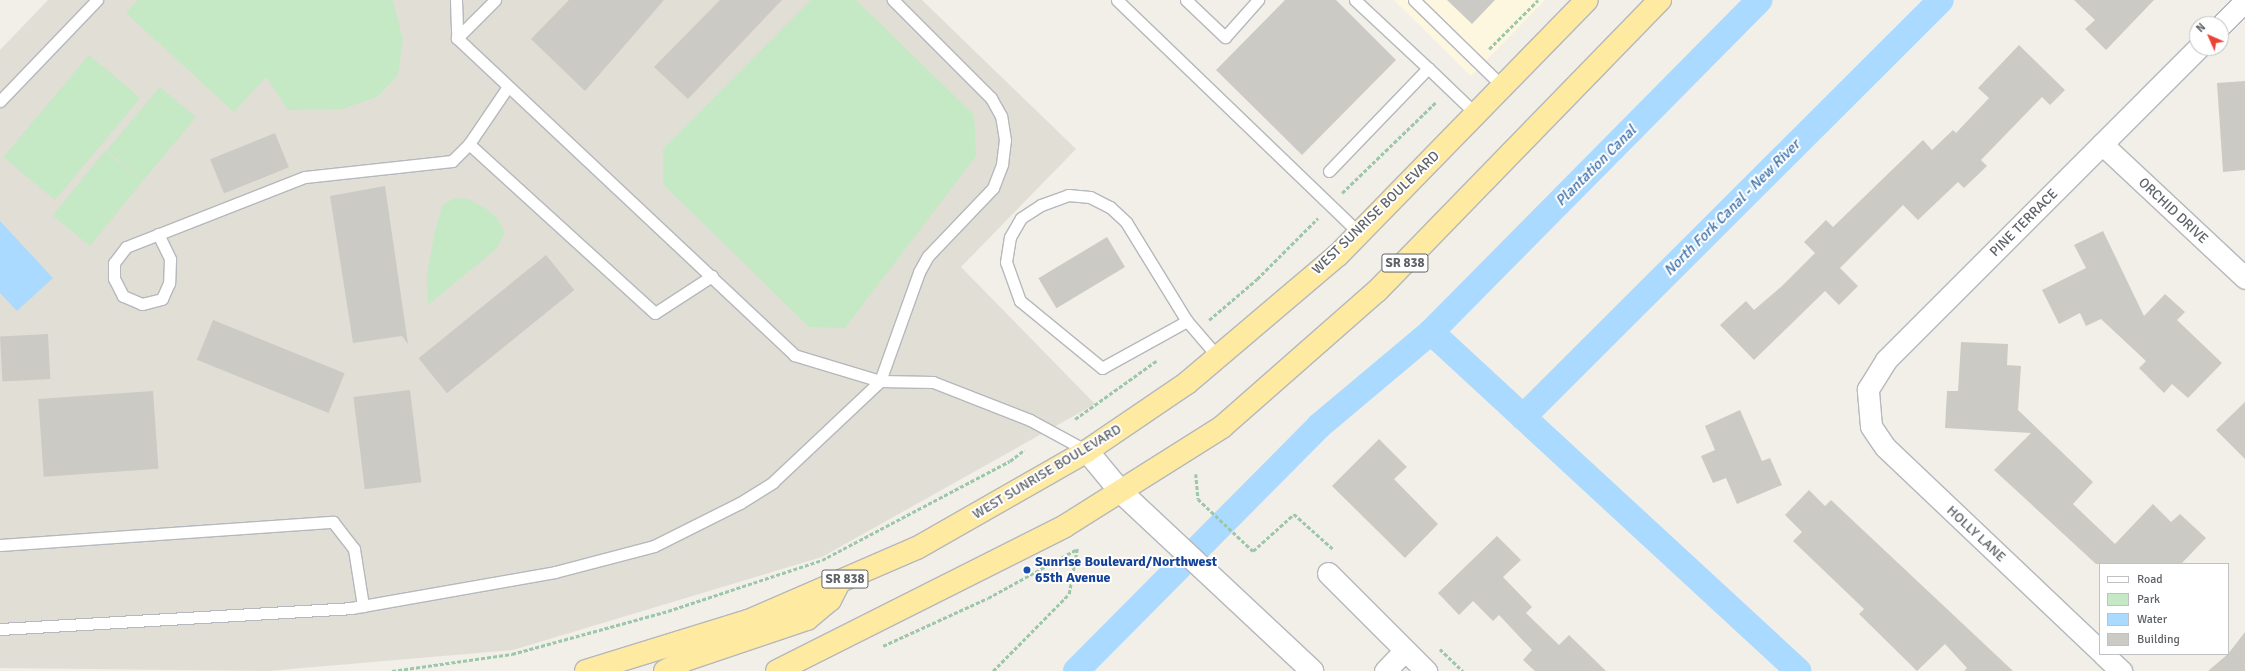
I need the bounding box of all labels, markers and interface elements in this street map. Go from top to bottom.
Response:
north arrow [2189,16,2229,56]
text: N [2194,21,2208,35]
water label: Plantation Canal [1552,122,1640,210]
water label: North Fork Canal - New River [1660,136,1804,280]
street label: WEST SUNRISE BOULEVARD [1309,148,1443,278]
street label: ORCHID DRIVE [2135,174,2211,248]
street label: PINE TERRACE [1987,186,2061,260]
road number: SR 838 [1381,252,1429,274]
street label: WEST SUNRISE BOULEVARD [970,421,1124,523]
street label: HOLLY LANE [1943,502,2009,566]
place label: Sunrise Boulevard/Northwest 65th Avenue [1035,554,1217,586]
legend [2099,563,2229,655]
marker: Sunrise Boulevard/Northwest 65th Avenue [1022,565,1032,575]
road number: SR 838 [821,568,869,590]
text: Road [2137,572,2163,587]
text: Park [2137,592,2160,607]
text: Water [2137,612,2167,627]
text: Building [2137,632,2180,647]

